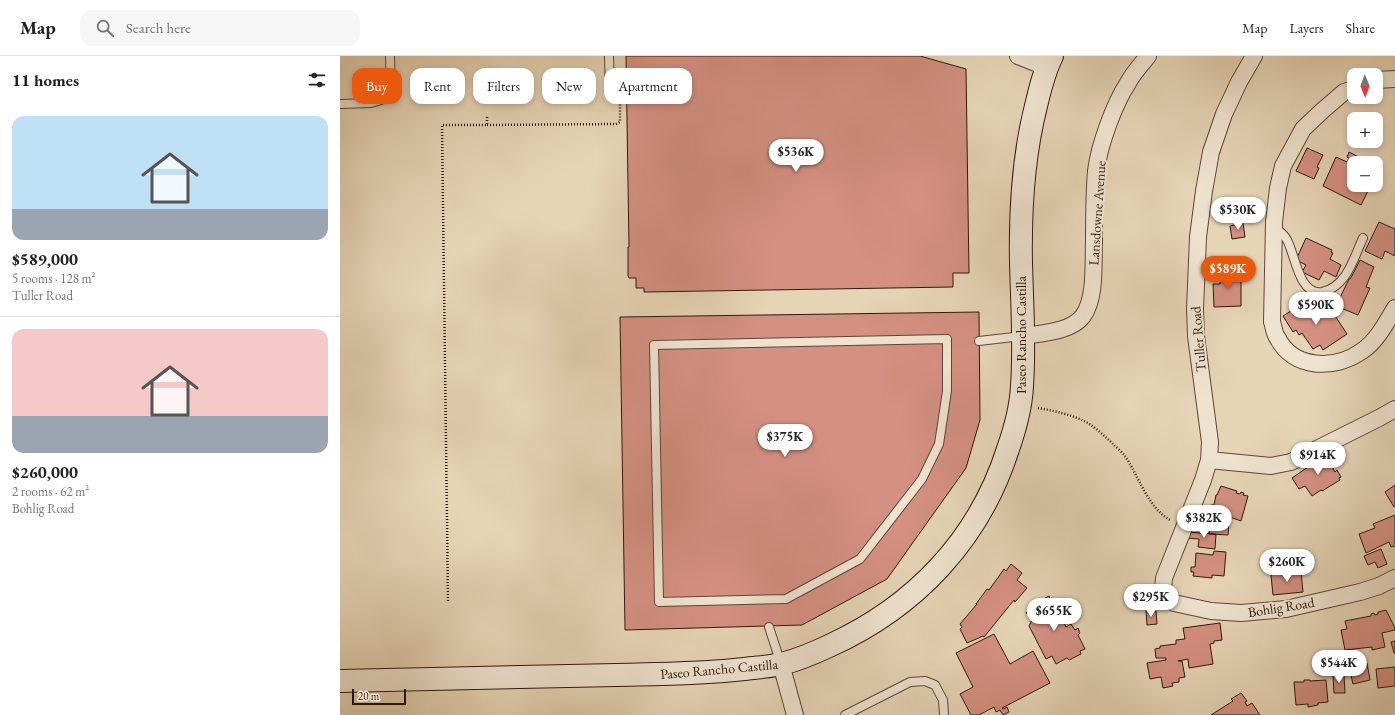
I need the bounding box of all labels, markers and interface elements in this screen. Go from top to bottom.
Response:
search box [80,10,360,46]
text: Map [20,15,56,40]
icon: search [94,17,116,39]
text: Search here [126,18,191,37]
text: Map [1242,19,1267,37]
text: Layers [1289,19,1324,37]
text: Share [1346,19,1375,37]
chip: Buy [352,68,402,104]
chip: Rent [410,68,465,104]
chip: Filters [473,68,534,104]
chip: New [542,68,596,104]
chip: Apartment [604,68,692,104]
north arrow [1347,68,1383,104]
map controls [1347,68,1383,192]
text: 11 homes [12,69,79,91]
icon: filters [306,69,328,91]
button: + [1347,112,1383,148]
pin: $536K [768,139,824,173]
icon: home [134,142,206,214]
text: $536K [778,143,814,160]
button: − [1347,156,1383,192]
street label: Lansdowne Avenue [1084,160,1110,266]
pin: $530K [1210,197,1266,231]
text: $530K [1220,201,1256,218]
text: $589,000 [12,248,78,270]
pin: $589K [1200,256,1256,290]
text: $589K [1210,260,1246,277]
text: 5 rooms · 128 m² [12,270,96,287]
street label: Paseo Rancho Castilla [1012,276,1030,394]
text: Tuller Road [12,287,73,304]
pin: $590K [1288,292,1344,326]
text: $590K [1298,296,1334,313]
street label: Tuller Road [1186,305,1210,373]
icon: home [134,355,206,427]
pin: $375K [757,424,813,458]
text: $375K [767,428,803,445]
pin: $914K [1290,442,1346,476]
text: $914K [1300,446,1336,463]
text: $260,000 [12,461,78,483]
text: 2 rooms · 62 m² [12,483,89,500]
text: Bohlig Road [12,500,74,517]
pin: $382K [1176,505,1232,539]
text: $382K [1186,509,1222,526]
pin: $260K [1259,549,1315,583]
text: $260K [1269,553,1305,570]
pin: $295K [1123,584,1179,618]
text: $295K [1133,588,1169,605]
street label: Bohlig Road [1246,593,1316,621]
pin: $655K [1026,598,1082,632]
text: $655K [1036,602,1072,619]
pin: $544K [1311,650,1367,684]
text: $544K [1321,654,1357,671]
street label: Paseo Rancho Castilla [659,655,779,683]
scale bar [352,687,406,706]
text: 20 m [358,689,379,703]

